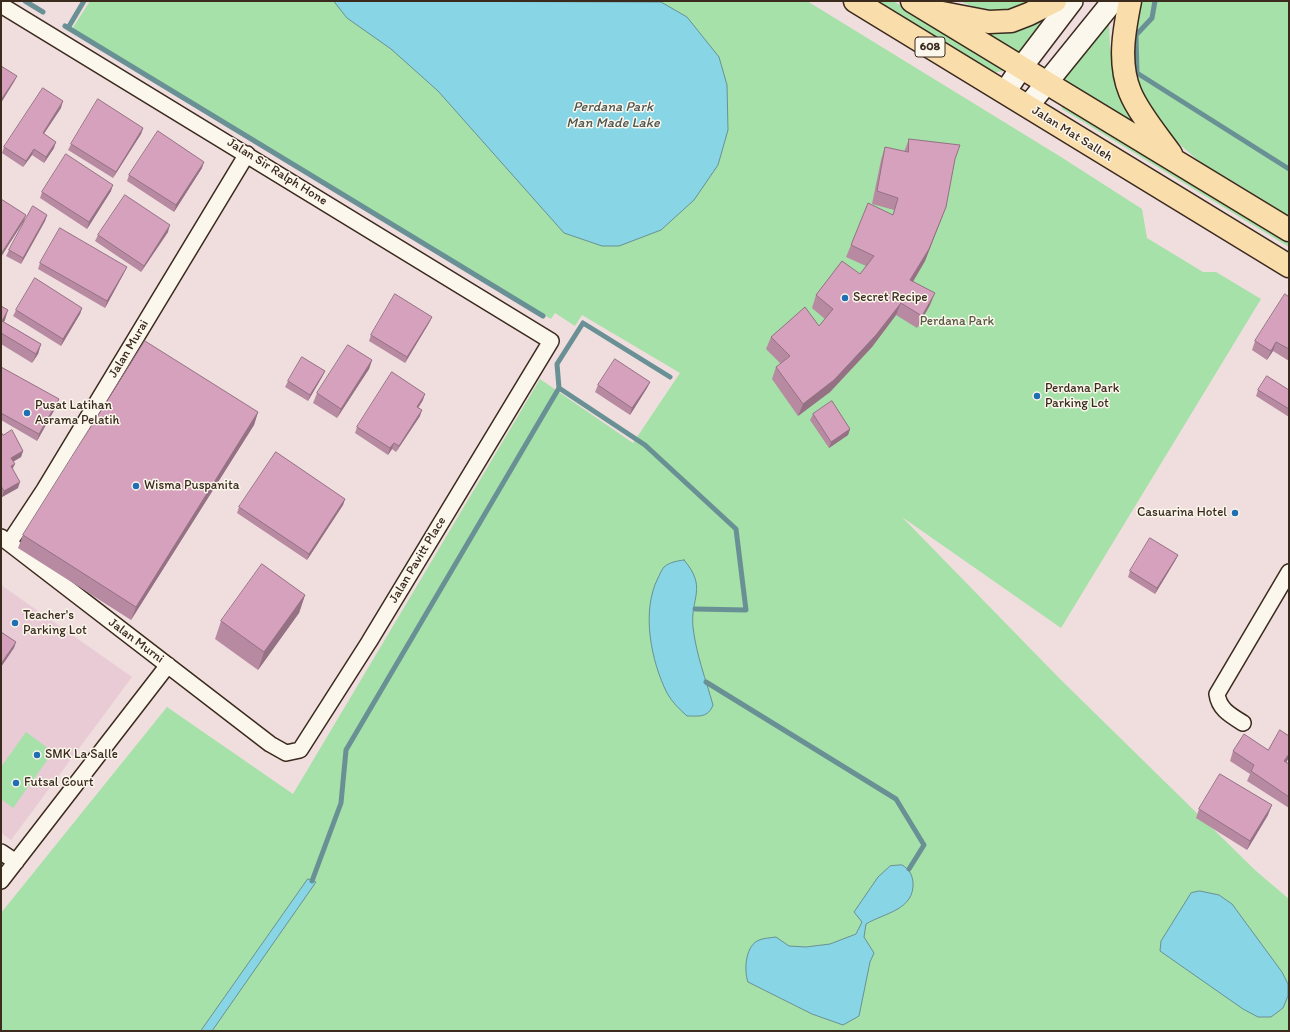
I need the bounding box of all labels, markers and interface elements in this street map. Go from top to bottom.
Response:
road number: 608 [915,37,945,57]
water label: Perdana Park Man Made Lake [566,99,660,132]
street label: Jalan Mat Salleh [1029,103,1115,165]
street label: Jalan Sir Ralph Hone [224,135,330,209]
place label: Secret Recipe [853,290,928,306]
marker: Secret Recipe [840,293,850,303]
park label: Perdana Park [920,314,994,330]
street label: Jalan Murai [106,317,152,381]
place label: Perdana Park Parking Lot [1045,381,1119,412]
marker: Perdana Park Parking Lot [1032,391,1042,401]
place label: Pusat Latihan Asrama Pelatih [35,398,119,429]
marker: Pusat Latihan Asrama Pelatih [22,408,32,418]
place label: Wisma Puspanita [144,478,240,494]
marker: Wisma Puspanita [131,481,141,491]
place label: Casuarina Hotel [1137,505,1227,521]
marker: Casuarina Hotel [1230,508,1240,518]
street label: Jalan Pavitt Place [386,514,450,606]
place label: Teacher's Parking Lot [23,608,87,639]
street label: Jalan Murni [105,615,167,667]
marker: Teacher's Parking Lot [10,618,20,628]
place label: SMK La Salle [45,747,118,763]
marker: SMK La Salle [32,750,42,760]
place label: Futsal Court [24,775,94,791]
marker: Futsal Court [11,778,21,788]

